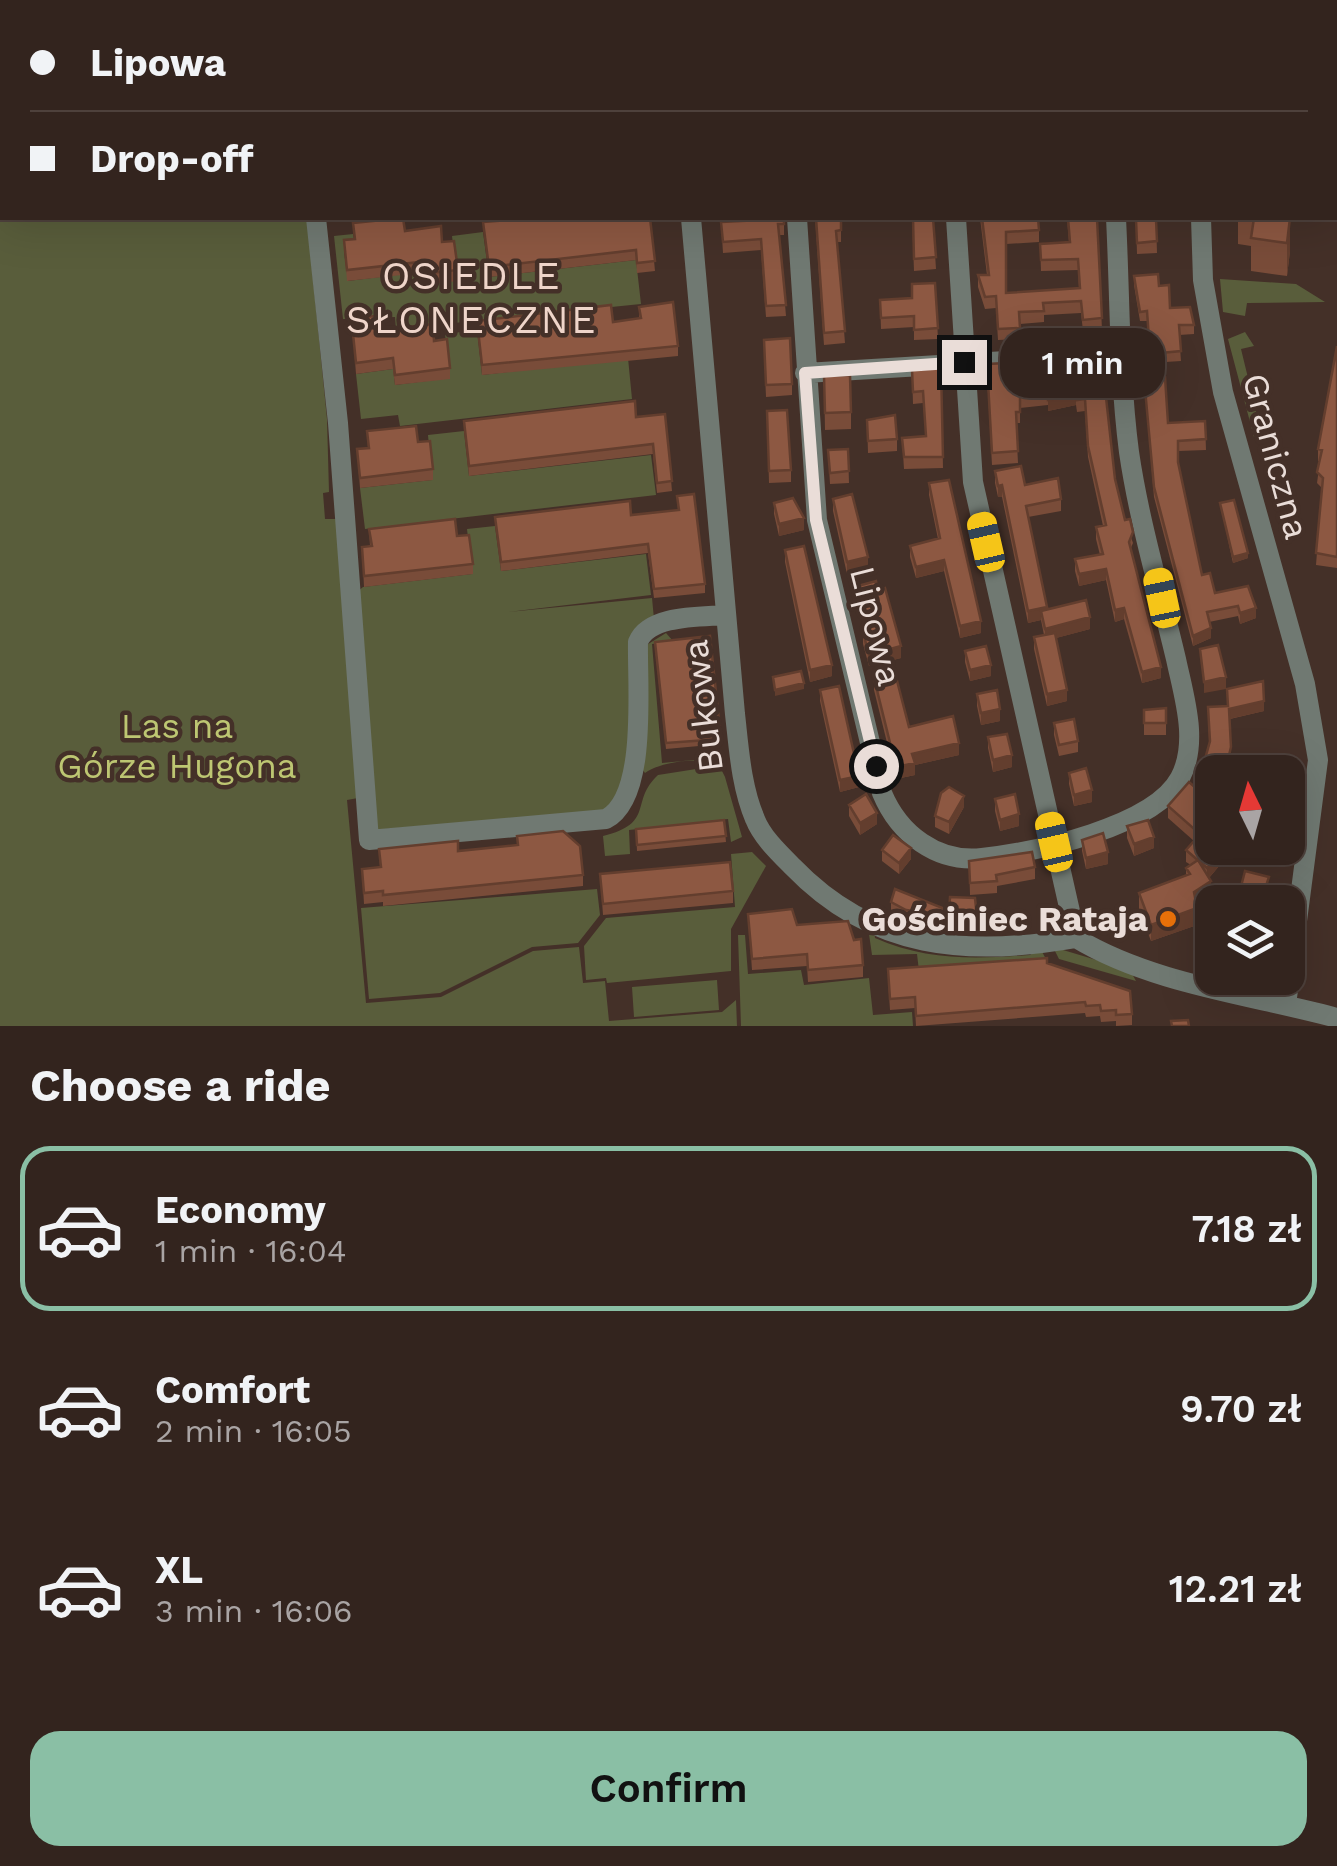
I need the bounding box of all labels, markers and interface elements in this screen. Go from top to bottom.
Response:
text: Lipowa [90,41,226,85]
text: Drop-off [90,137,254,181]
district label: OSIEDLE SŁONECZNE [346,254,598,342]
callout: 1 min [999,327,1164,397]
route end [942,340,987,385]
text: 1 min [1041,344,1124,382]
street label: Graniczna [1234,369,1318,543]
car [965,509,1007,575]
street label: Lipowa [841,562,911,690]
car [1141,566,1183,630]
street label: Bukowa [674,638,732,774]
park label: Las na Górze Hugona [57,705,297,787]
route start [854,744,899,789]
north arrow [1195,755,1305,865]
map controls [1195,755,1305,995]
car [1033,809,1075,875]
button: layers [1195,885,1305,995]
place label: Gościniec Rataja [861,898,1149,940]
marker: Gościniec Rataja [1157,908,1179,930]
text: Choose a ride [30,1059,330,1112]
icon: car [35,1184,125,1274]
text: Economy [155,1188,326,1232]
text: 7.18 zł [1192,1207,1302,1251]
text: 1 min · 16:04 [155,1232,347,1270]
icon: car [35,1364,125,1454]
text: Comfort [155,1368,310,1412]
text: 9.70 zł [1180,1387,1302,1431]
text: 2 min · 16:05 [155,1412,352,1450]
icon: car [35,1544,125,1634]
text: XL [155,1548,203,1592]
text: 12.21 zł [1169,1567,1302,1611]
text: 3 min · 16:06 [155,1592,353,1630]
button: Confirm [30,1731,1307,1846]

